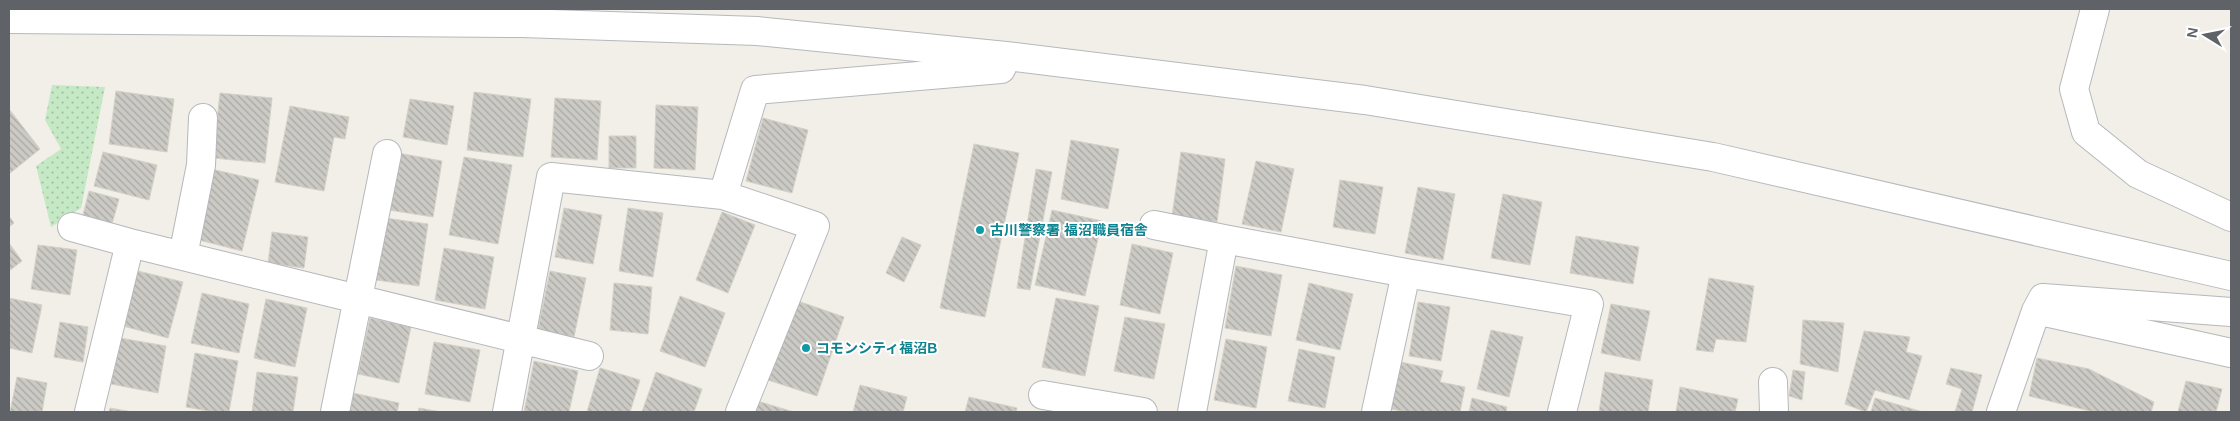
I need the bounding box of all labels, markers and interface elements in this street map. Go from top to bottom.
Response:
north arrow [2180,10,2230,60]
text: N [2183,26,2201,39]
place label: 古川警察署 福沼職員宿舎 [990,222,1148,238]
marker: 古川警察署 福沼職員宿舎 [974,224,986,236]
place label: コモンシティ福沼B [816,340,937,356]
marker: コモンシティ福沼B [800,342,812,354]

